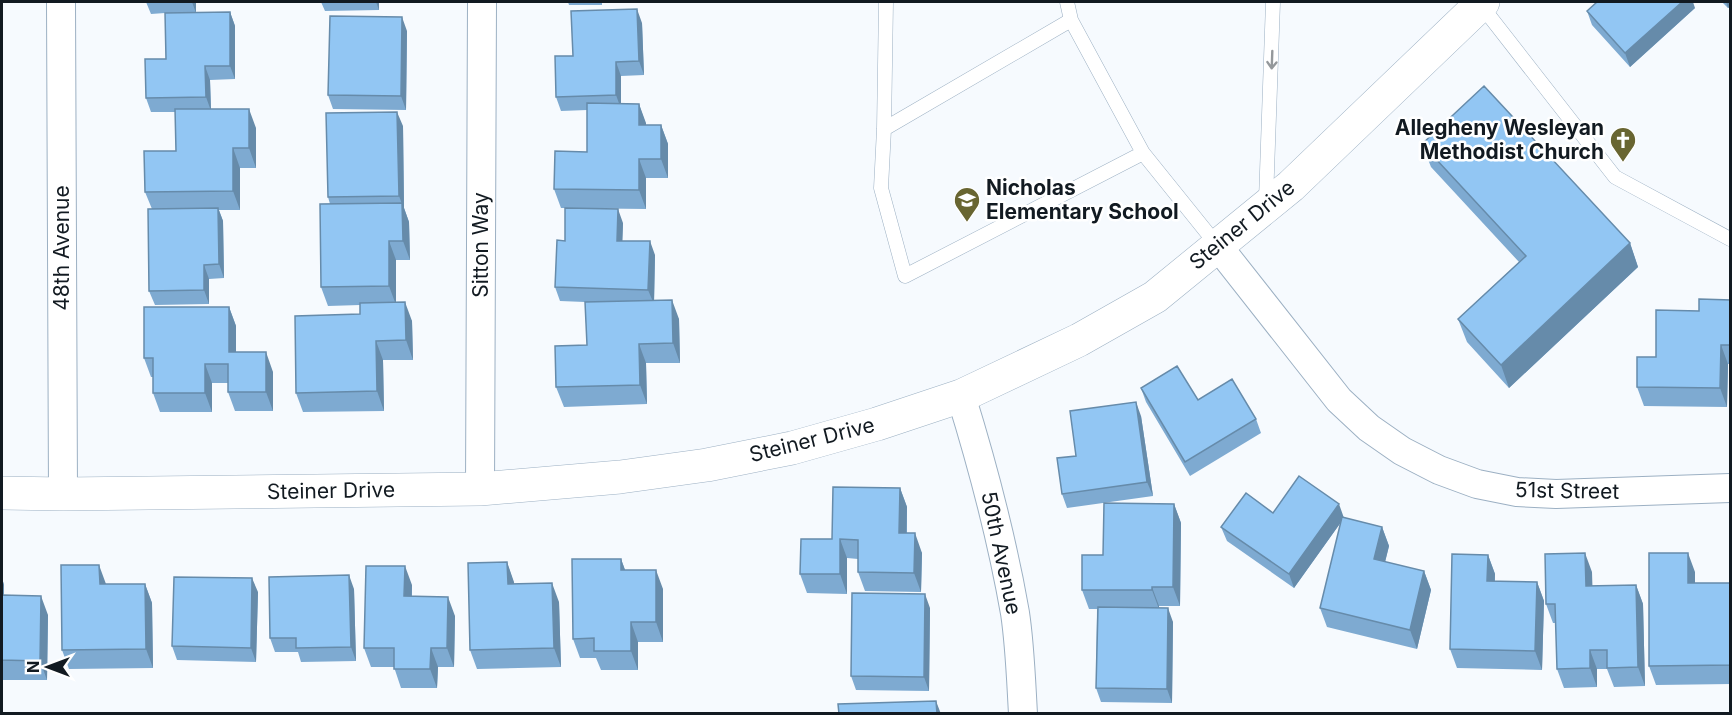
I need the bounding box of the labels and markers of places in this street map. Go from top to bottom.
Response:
place label: Allegheny Wesleyan Methodist Church [1395,115,1604,164]
church icon: Allegheny Wesleyan Methodist Church [1608,125,1638,163]
place label: Nicholas Elementary School [986,175,1179,224]
school or university icon: Nicholas Elementary School [952,185,982,223]

